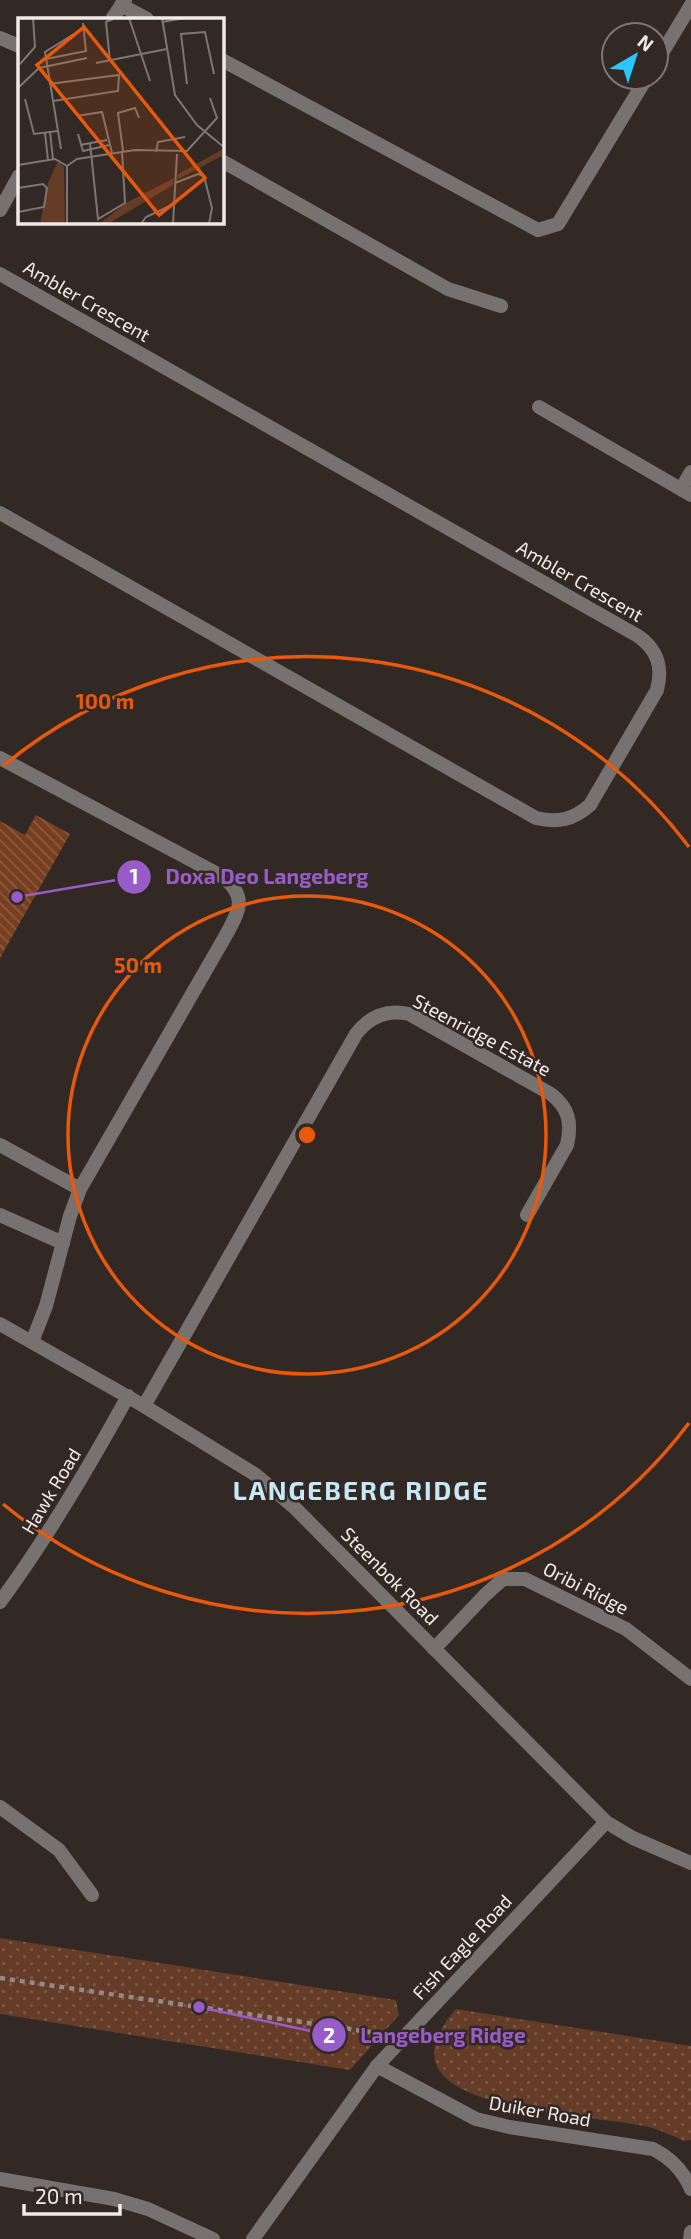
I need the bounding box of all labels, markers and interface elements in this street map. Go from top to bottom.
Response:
inset map [18,18,224,224]
north arrow [600,21,670,91]
text: N [633,29,659,56]
street label: Ambler Crescent [20,255,155,346]
street label: Ambler Crescent [513,535,648,626]
text: 100 m [76,688,134,713]
callout: Doxa Deo Langeberg [116,856,383,898]
text: 1 [129,863,139,888]
text: Doxa Deo Langeberg [165,863,369,888]
text: 50 m [114,952,162,977]
street label: Steenridge Estate [409,989,555,1081]
centre of rings [295,1123,319,1147]
street label: Hawk Road [16,1444,85,1538]
district label: LANGEBERG RIDGE [233,1474,489,1505]
street label: Steenbok Road [337,1522,444,1629]
street label: Oribi Ridge [540,1556,633,1619]
street label: Fish Eagle Road [407,1889,516,2004]
callout: Langeberg Ridge [311,2014,540,2056]
text: 2 [323,2022,335,2047]
text: Langeberg Ridge [360,2022,526,2047]
street label: Duiker Road [487,2090,593,2131]
scale bar [24,2172,121,2216]
text: 20 m [35,2183,83,2208]

